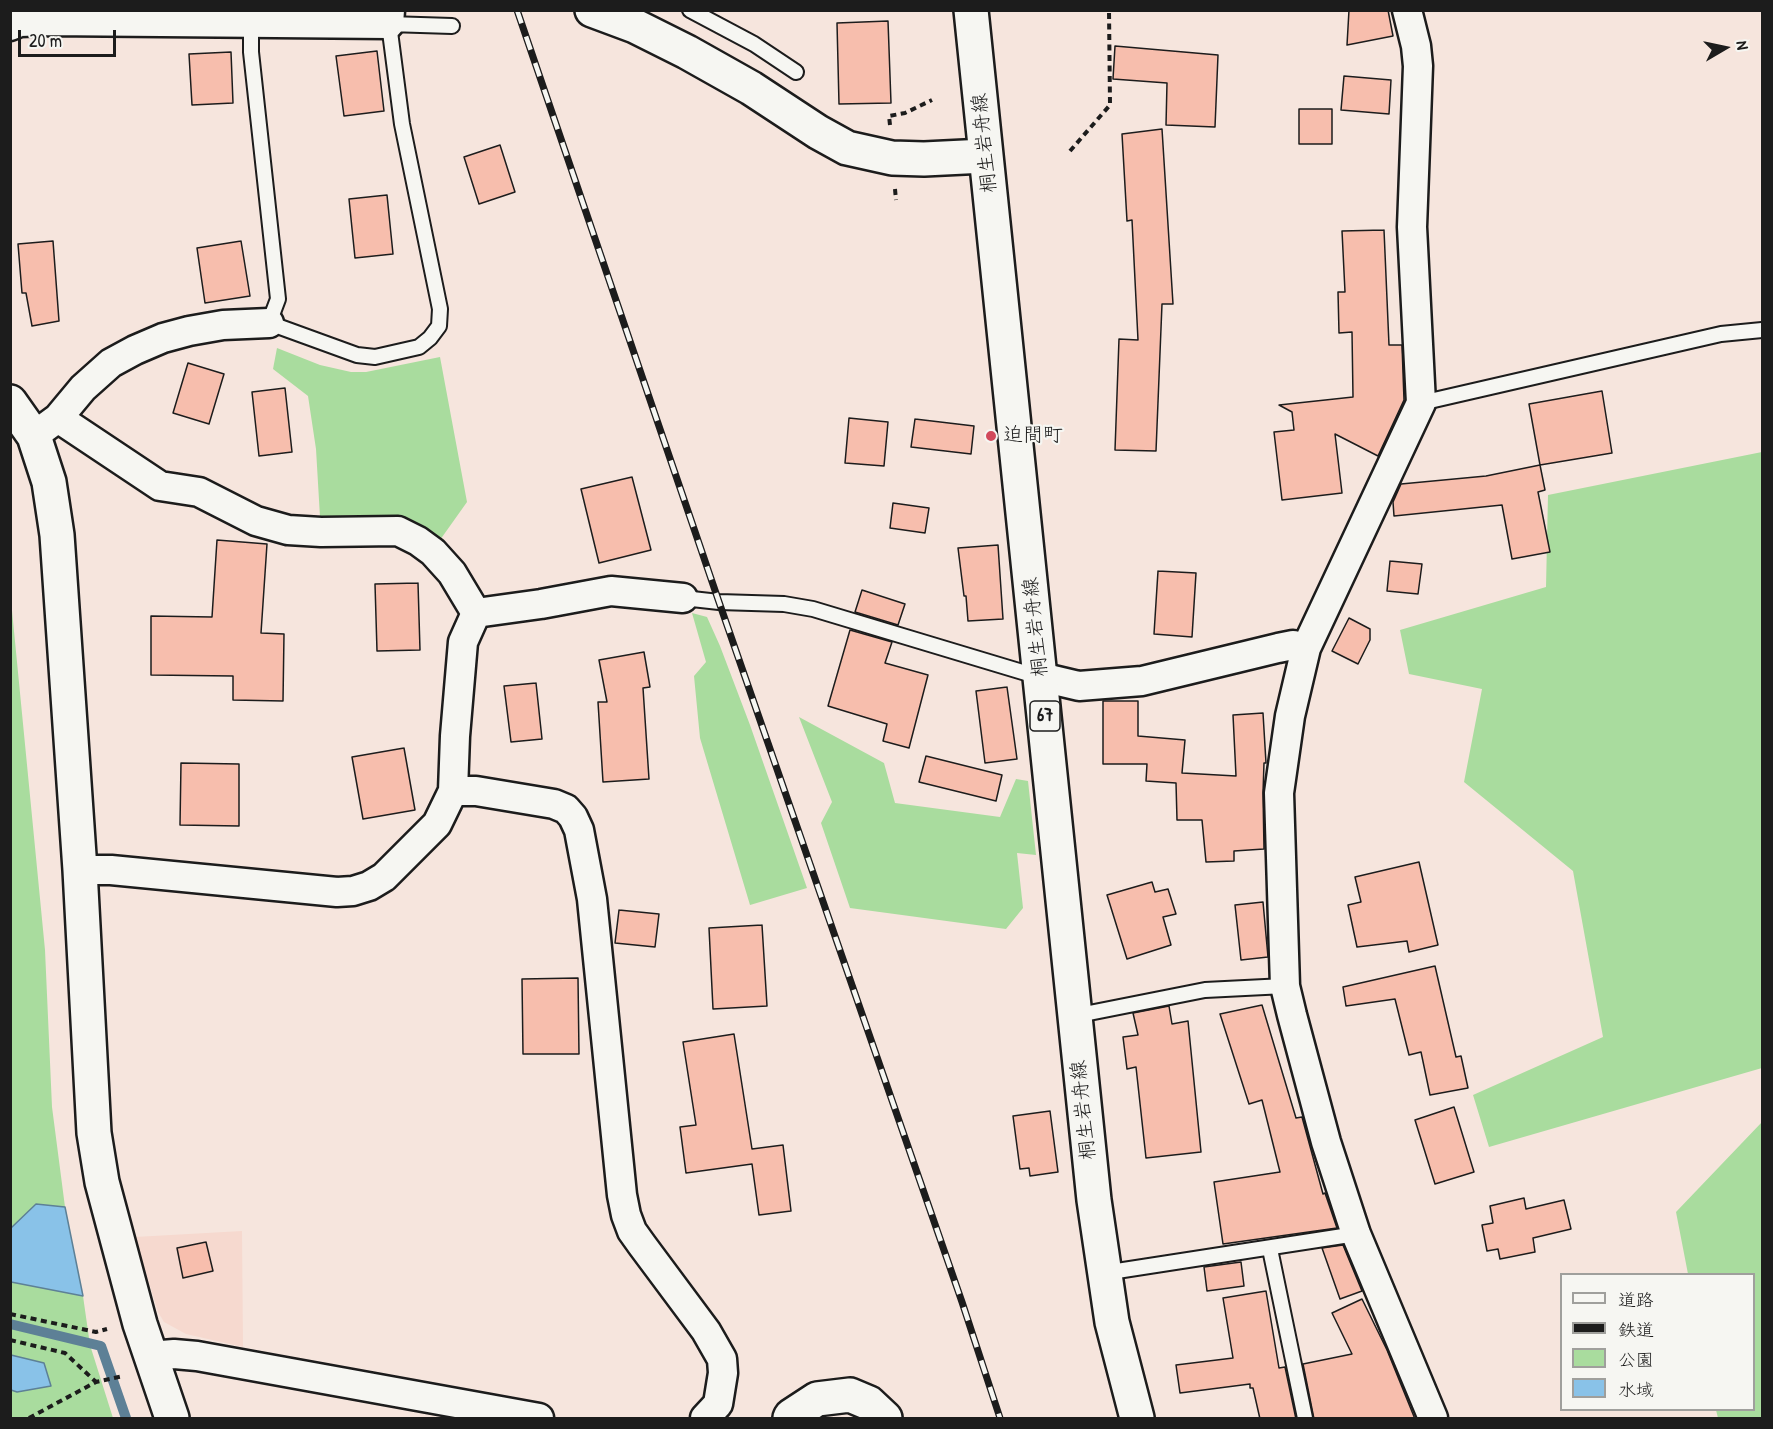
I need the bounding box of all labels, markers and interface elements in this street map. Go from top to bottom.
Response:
scale bar [21,18,118,56]
north arrow [1695,18,1755,78]
text: 20 m [29,28,62,53]
text: N [1731,39,1754,51]
street label: 桐生岩舟線 [968,92,1002,194]
place label: 迫間町 [1003,424,1063,448]
marker: 迫間町 [984,429,998,443]
street label: 桐生岩舟線 [1019,576,1053,678]
road number: 67 [1030,701,1060,731]
street label: 桐生岩舟線 [1067,1059,1101,1161]
legend [1560,1273,1755,1411]
text: 道路 [1618,1287,1654,1312]
text: 鉄道 [1618,1317,1654,1342]
text: 公園 [1618,1347,1654,1372]
text: 水域 [1618,1377,1654,1402]

